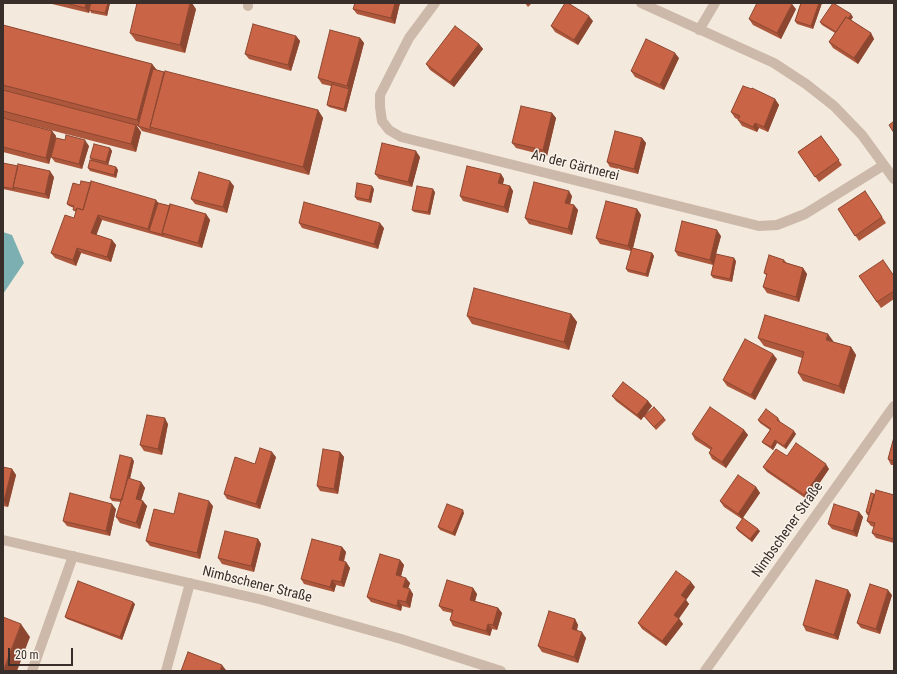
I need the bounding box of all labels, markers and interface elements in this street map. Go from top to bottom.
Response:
street label: An der Gärtnerei [529,147,621,185]
street label: Nimbschener Straße [749,479,827,581]
street label: Nimbschener Straße [200,563,314,607]
scale bar [10,640,75,666]
text: 20 m [15,648,39,662]

